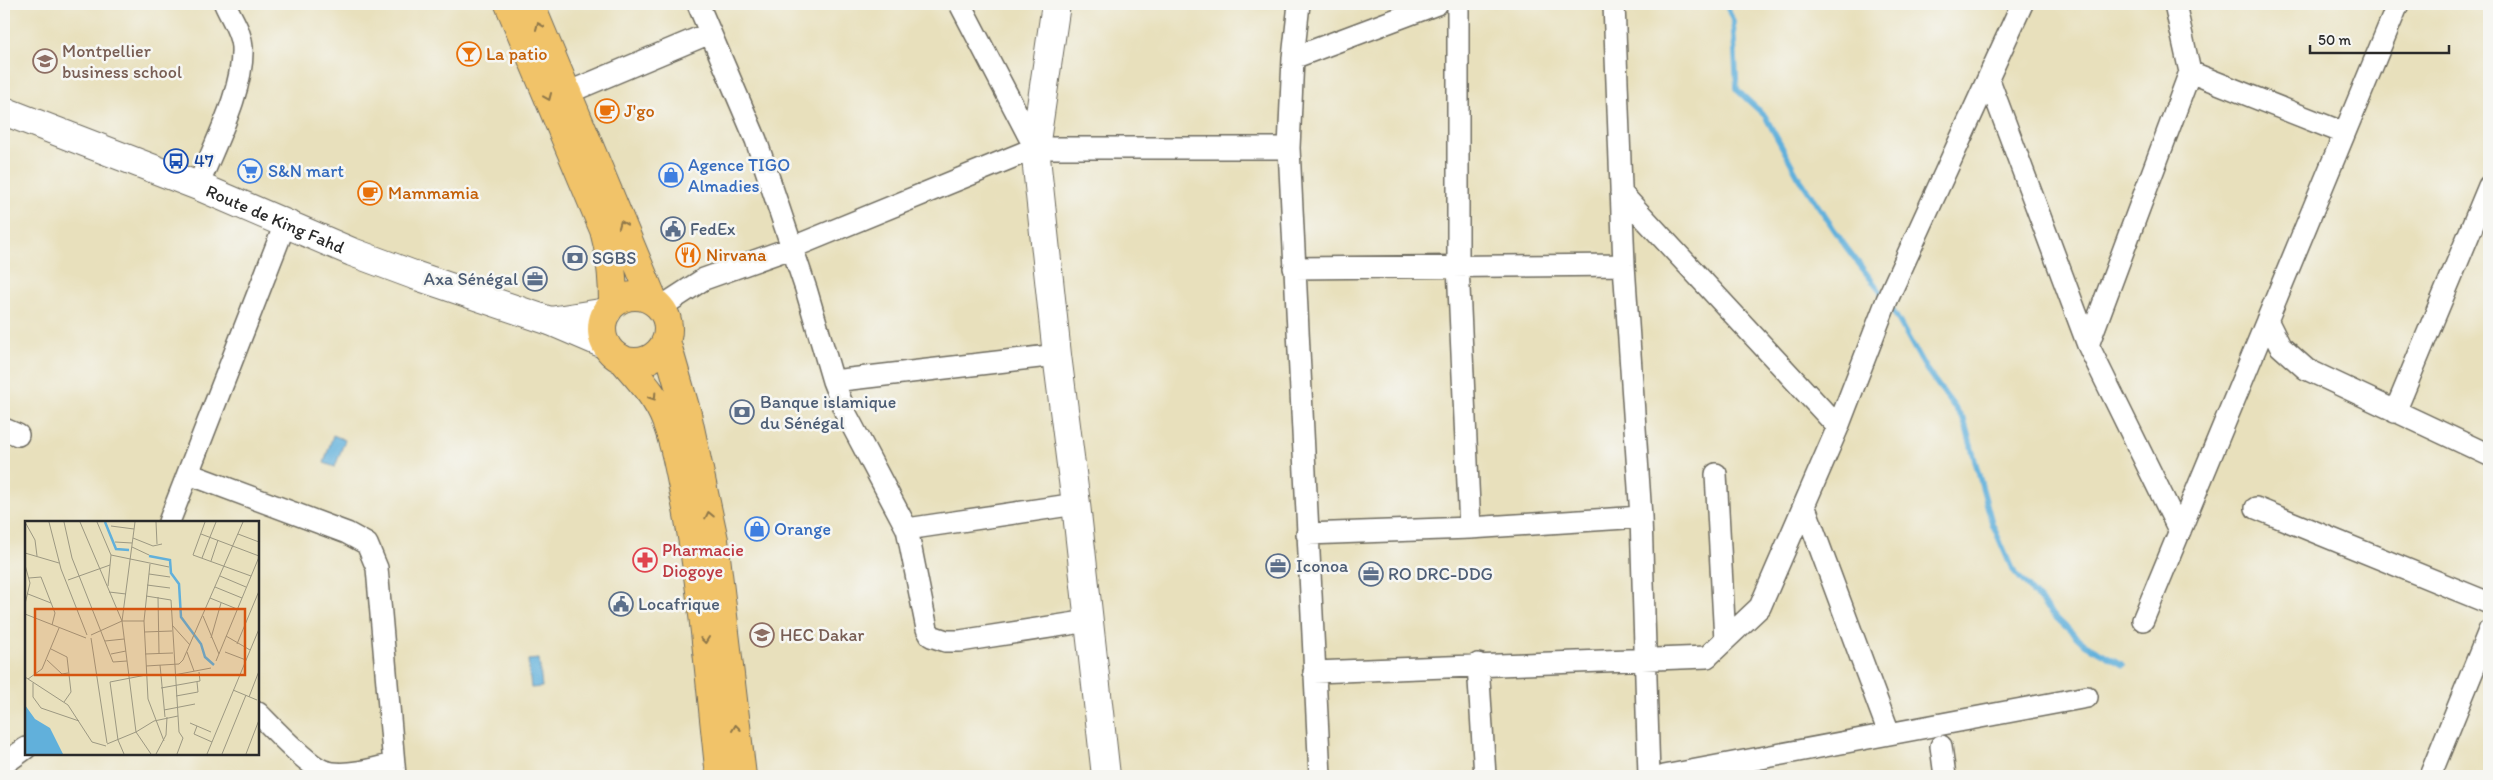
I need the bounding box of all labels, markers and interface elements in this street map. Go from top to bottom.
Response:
one-way arrow [535,22,546,31]
scale bar [2310,22,2449,54]
text: 50 m [2318,31,2351,49]
place label: Montpellier business school [62,40,182,83]
bar icon: La patio [456,41,482,67]
place label: La patio [486,43,547,65]
school or university icon: Montpellier business school [32,48,58,74]
one-way arrow [542,92,553,101]
cafe icon: J'go [594,98,620,124]
place label: J'go [624,100,655,122]
bus stop icon: 47 [163,148,189,174]
place label: 47 [194,150,214,172]
place label: Agence TIGO Almadies [688,154,790,197]
supermarket icon: S&N mart [237,158,263,184]
place label: S&N mart [268,160,344,182]
shop icon: Agence TIGO Almadies [658,162,684,188]
street label: Route de King Fahd [202,180,348,259]
cafe icon: Mammamia [357,180,383,206]
place label: Mammamia [388,182,480,204]
public building icon: FedEx [660,216,686,242]
place label: FedEx [690,218,736,240]
one-way arrow [618,220,629,229]
restaurant icon: Nirvana [675,242,701,268]
place label: Nirvana [706,244,767,266]
bank icon: SGBS [562,245,588,271]
place label: SGBS [592,247,636,269]
office icon: Axa Sénégal [522,266,548,292]
place label: Axa Sénégal [424,268,518,290]
place label: Banque islamique du Sénégal [760,391,896,434]
one-way arrow [647,392,656,401]
bank icon: Banque islamique du Sénégal [729,399,755,425]
one-way arrow [704,510,715,519]
shop icon: Orange [744,516,770,542]
place label: Orange [774,518,831,540]
inset map [25,521,259,755]
place label: Pharmacie Diogoye [662,539,744,582]
pharmacy icon: Pharmacie Diogoye [632,547,658,573]
office icon: Iconoa [1265,553,1291,579]
place label: Iconoa [1296,555,1349,577]
office icon: RO DRC-DDG [1358,561,1384,587]
place label: RO DRC-DDG [1388,563,1493,585]
public building icon: Locafrique [608,591,634,617]
place label: Locafrique [638,593,720,615]
school or university icon: HEC Dakar [749,622,775,648]
place label: HEC Dakar [780,624,864,646]
one-way arrow [699,636,710,644]
one-way arrow [731,724,742,732]

